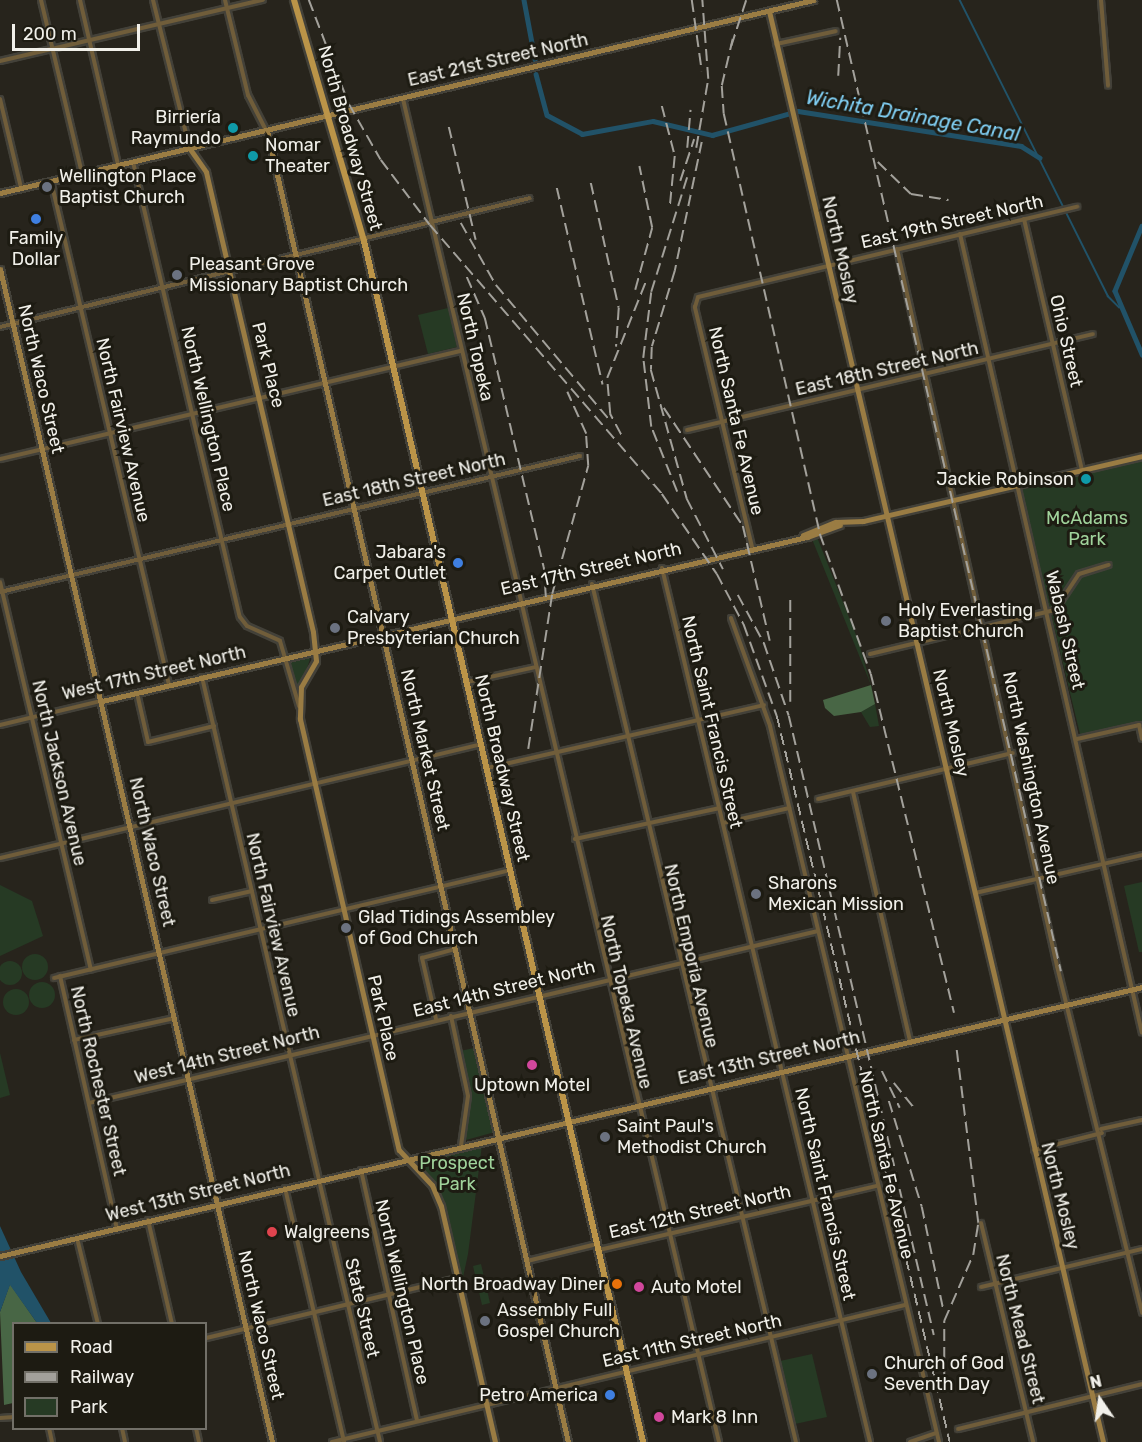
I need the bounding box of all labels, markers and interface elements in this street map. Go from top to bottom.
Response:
scale bar [15,12,142,50]
text: 200 m [23,23,77,45]
street label: East 21st Street North [406,29,590,91]
street label: North Broadway Street [313,43,387,233]
water label: Wichita Drainage Canal [804,85,1022,147]
place label: Birriería Raymundo [131,107,221,150]
marker: Birriería Raymundo [226,121,240,135]
place label: Nomar Theater [265,135,330,178]
marker: Nomar Theater [246,149,260,163]
place label: Wellington Place Baptist Church [59,166,196,208]
marker: Wellington Place Baptist Church [40,180,54,194]
street label: East 19th Street North [859,191,1045,253]
street label: North Mosley [817,194,863,306]
marker: Family Dollar [29,212,43,226]
place label: Family Dollar [9,228,63,270]
place label: Pleasant Grove Missionary Baptist Church [189,254,409,296]
marker: Pleasant Grove Missionary Baptist Church [170,268,184,282]
street label: North Topeka [452,291,498,403]
street label: Ohio Street [1045,293,1087,389]
street label: North Waco Street [13,302,69,456]
street label: Park Place [247,320,289,410]
street label: North Wellington Place [176,324,240,514]
street label: North Santa Fe Avenue [704,324,768,518]
street label: North Fairview Avenue [91,335,155,525]
street label: East 18th Street North [793,337,981,401]
street label: East 18th Street North [320,448,508,512]
place label: Jackie Robinson [936,468,1074,490]
marker: Jackie Robinson [1079,472,1093,486]
park label: McAdams Park [1046,508,1128,550]
street label: East 17th Street North [498,538,684,600]
place label: Jabara's Carpet Outlet [334,542,446,584]
marker: Jabara's Carpet Outlet [451,556,465,570]
street label: Wabash Street [1041,569,1089,691]
place label: Holy Everlasting Baptist Church [898,600,1034,642]
place label: Calvary Presbyterian Church [347,607,520,650]
street label: North Saint Francis Street [677,614,747,830]
marker: Holy Everlasting Baptist Church [879,614,893,628]
marker: Calvary Presbyterian Church [328,621,342,635]
street label: West 17th Street North [60,641,248,705]
street label: North Market Street [396,667,454,833]
street label: North Mosley [928,667,974,779]
street label: North Washington Avenue [998,669,1064,887]
street label: North Broadway Street [470,672,534,864]
street label: North Jackson Avenue [27,678,91,868]
street label: North Waco Street [124,775,180,929]
street label: North Fairview Avenue [241,830,305,1020]
street label: North Emporia Avenue [659,862,723,1050]
place label: Sharons Mexican Mission [768,873,904,916]
marker: Sharons Mexican Mission [749,887,763,901]
place label: Glad Tidings Assembley of God Church [358,907,556,950]
street label: North Topeka Avenue [595,913,657,1091]
marker: Glad Tidings Assembley of God Church [339,921,353,935]
street label: East 14th Street North [411,956,597,1022]
street label: Park Place [363,973,403,1063]
street label: North Rochester Street [66,984,130,1178]
street label: West 14th Street North [132,1022,322,1088]
street label: East 13th Street North [676,1026,862,1090]
marker: Uptown Motel [525,1058,539,1072]
street label: North Santa Fe Avenue [854,1068,918,1262]
place label: Uptown Motel [474,1074,590,1096]
street label: North Saint Francis Street [790,1086,860,1302]
place label: Saint Paul's Methodist Church [617,1116,767,1158]
marker: Saint Paul's Methodist Church [598,1130,612,1144]
street label: North Mosley [1036,1140,1084,1252]
park label: Prospect Park [419,1153,495,1196]
street label: West 13th Street North [103,1160,293,1226]
street label: East 12th Street North [607,1181,793,1243]
street label: North Wellington Place [370,1197,434,1387]
place label: Walgreens [284,1221,370,1243]
marker: Walgreens [265,1225,279,1239]
street label: North Waco Street [233,1248,289,1402]
street label: North Mead Street [991,1252,1049,1406]
street label: State Street [340,1256,384,1360]
place label: North Broadway Diner [420,1273,605,1295]
place label: Auto Motel [651,1276,742,1298]
marker: North Broadway Diner [610,1277,624,1291]
marker: Auto Motel [632,1280,646,1294]
place label: Assembly Full Gospel Church [497,1300,620,1342]
street label: East 11th Street North [600,1310,784,1372]
marker: Assembly Full Gospel Church [478,1314,492,1328]
legend [12,1322,207,1430]
text: Road [70,1336,113,1358]
place label: Church of God Seventh Day [884,1353,1005,1396]
text: Railway [70,1366,134,1388]
marker: Church of God Seventh Day [865,1367,879,1381]
north arrow [1070,1370,1130,1430]
text: N [1088,1371,1104,1393]
place label: Petro America [479,1384,598,1406]
marker: Petro America [603,1388,617,1402]
text: Park [70,1396,107,1418]
place label: Mark 8 Inn [671,1406,758,1428]
marker: Mark 8 Inn [652,1410,666,1424]

